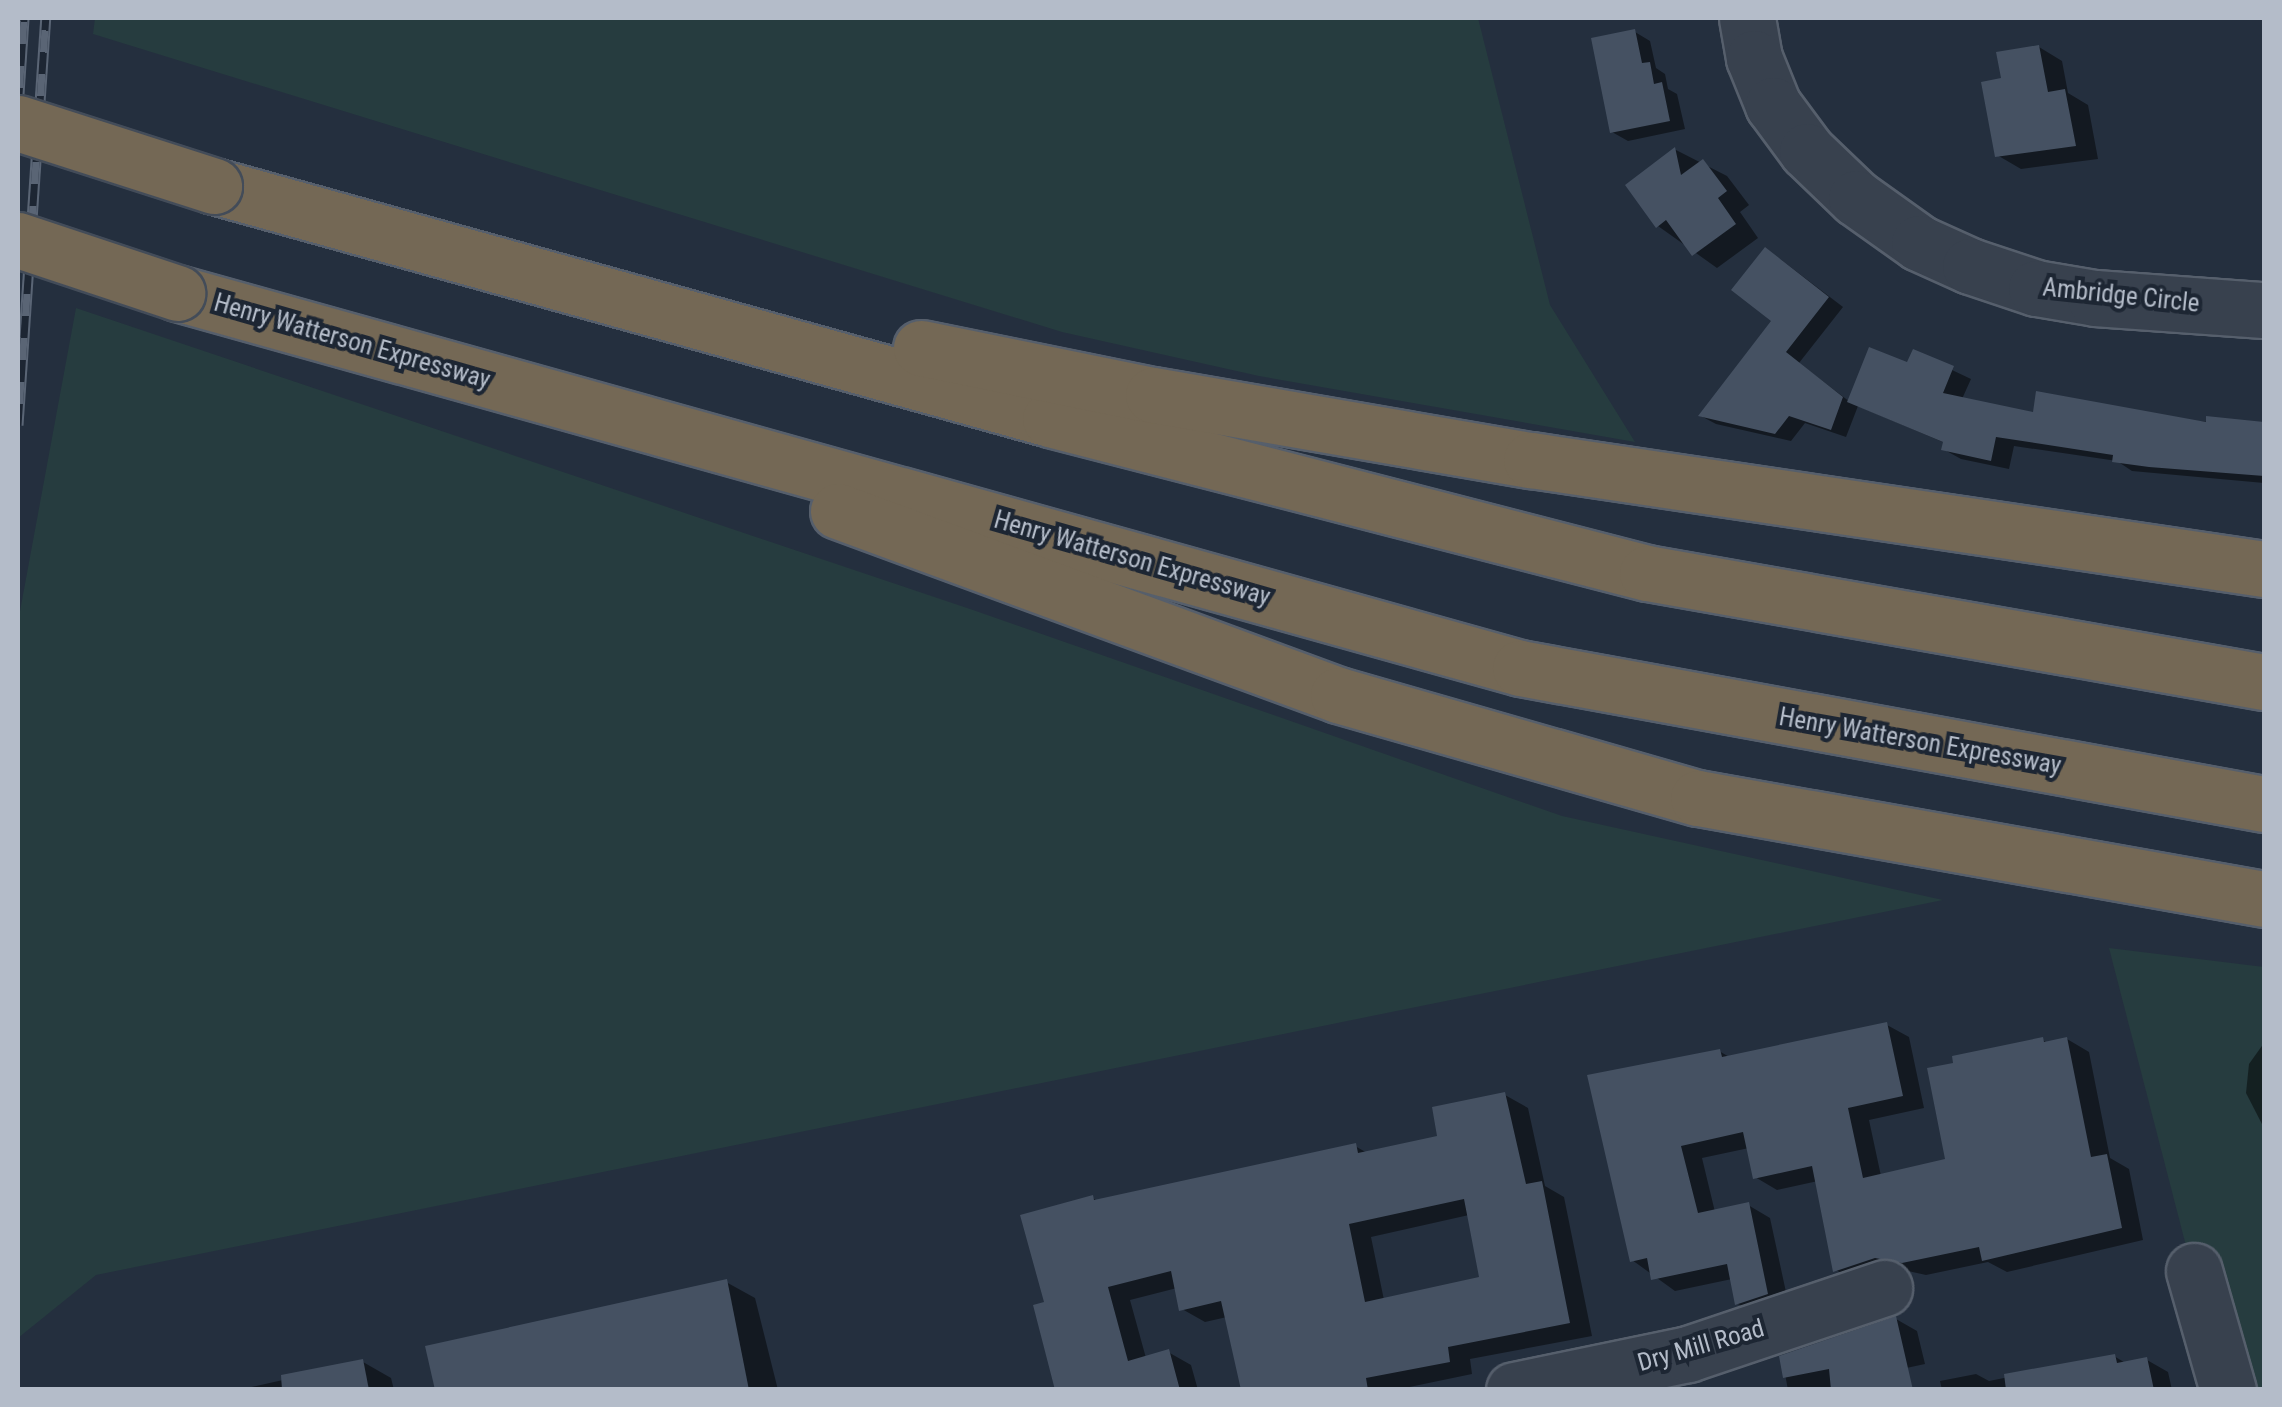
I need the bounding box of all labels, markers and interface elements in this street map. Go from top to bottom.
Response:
street label: Ambridge Circle [2041,273,2201,319]
street label: Henry Watterson Expressway [210,288,494,396]
street label: Henry Watterson Expressway [990,505,1274,613]
street label: Henry Watterson Expressway [1777,702,2063,782]
street label: Dry Mill Road [1634,1314,1768,1378]

